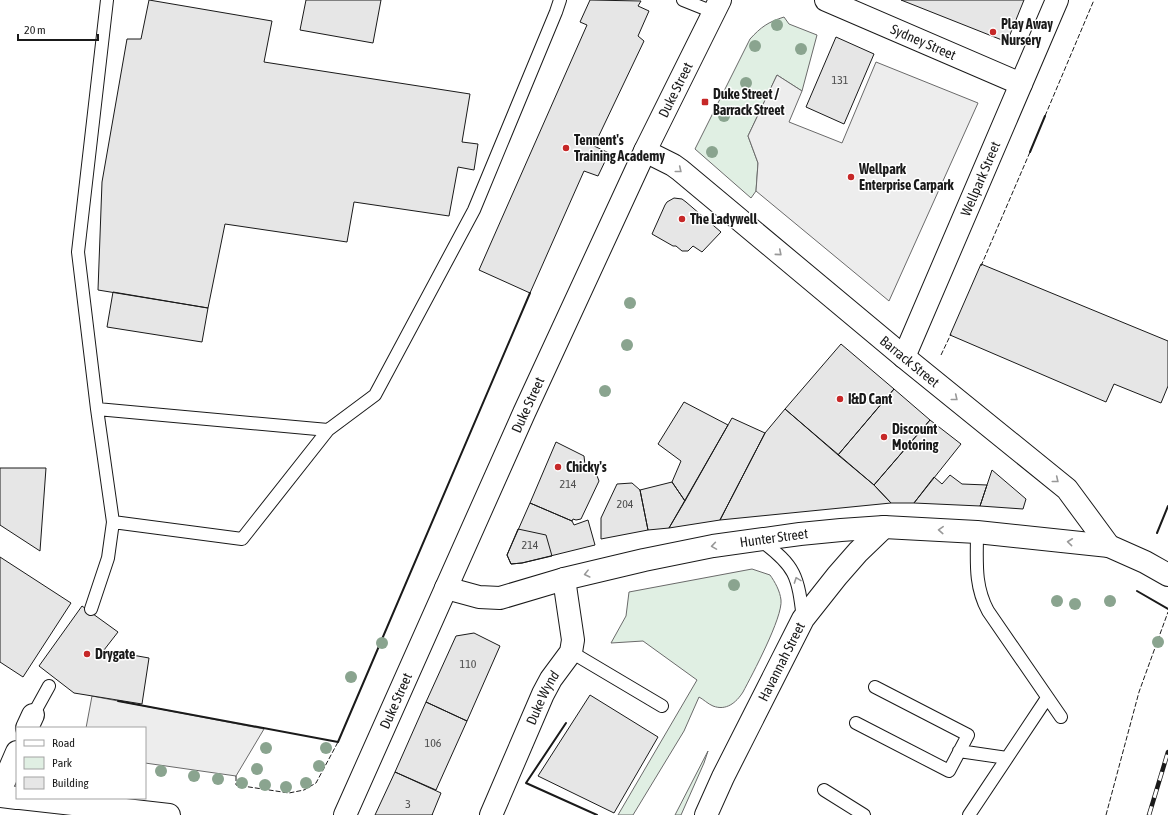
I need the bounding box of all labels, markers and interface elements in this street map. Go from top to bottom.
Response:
scale bar [18,16,98,42]
place label: Play Away Nursery [1001,16,1053,48]
street label: Sydney Street [888,21,958,63]
text: 20 m [24,23,46,37]
marker: Play Away Nursery [988,27,998,37]
street label: Duke Street [655,60,696,120]
house number: 131 [832,73,849,87]
place label: Duke Street / Barrack Street [713,86,785,118]
marker: Duke Street / Barrack Street [700,97,710,107]
place label: Tennent's Training Academy [574,132,665,164]
street label: Wellpark Street [957,139,1003,218]
marker: Tennent's Training Academy [561,143,571,153]
place label: Wellpark Enterprise Carpark [858,161,955,193]
one-way arrow [675,165,682,172]
marker: Wellpark Enterprise Carpark [846,172,856,182]
place label: The Ladywell [690,211,758,227]
marker: The Ladywell [677,214,687,224]
one-way arrow [775,248,782,255]
street label: Barrack Street [877,333,943,390]
street label: Duke Street [508,374,548,435]
place label: I&D Cant [848,391,892,407]
marker: I&D Cant [835,394,845,404]
one-way arrow [951,394,958,401]
place label: Discount Motoring [892,421,940,453]
marker: Discount Motoring [879,432,889,442]
place label: Chicky's [566,459,607,475]
marker: Chicky's [553,462,563,472]
one-way arrow [1051,476,1059,483]
house number: 214 [560,477,577,491]
house number: 204 [617,497,634,511]
street label: Hunter Street [739,525,809,550]
one-way arrow [938,526,944,534]
one-way arrow [1067,537,1074,546]
house number: 214 [522,538,539,552]
one-way arrow [711,541,717,550]
one-way arrow [584,569,590,577]
one-way arrow [793,577,801,584]
street label: Havannah Street [755,619,808,704]
place label: Drygate [95,646,135,662]
marker: Drygate [82,649,92,659]
house number: 110 [460,657,477,671]
street label: Duke Wynd [523,668,562,727]
street label: Duke Street [376,670,415,731]
legend [16,727,146,799]
text: Road [52,736,75,750]
house number: 106 [425,736,442,750]
text: Park [52,756,73,770]
text: Building [52,776,90,790]
house number: 3 [405,797,411,811]

